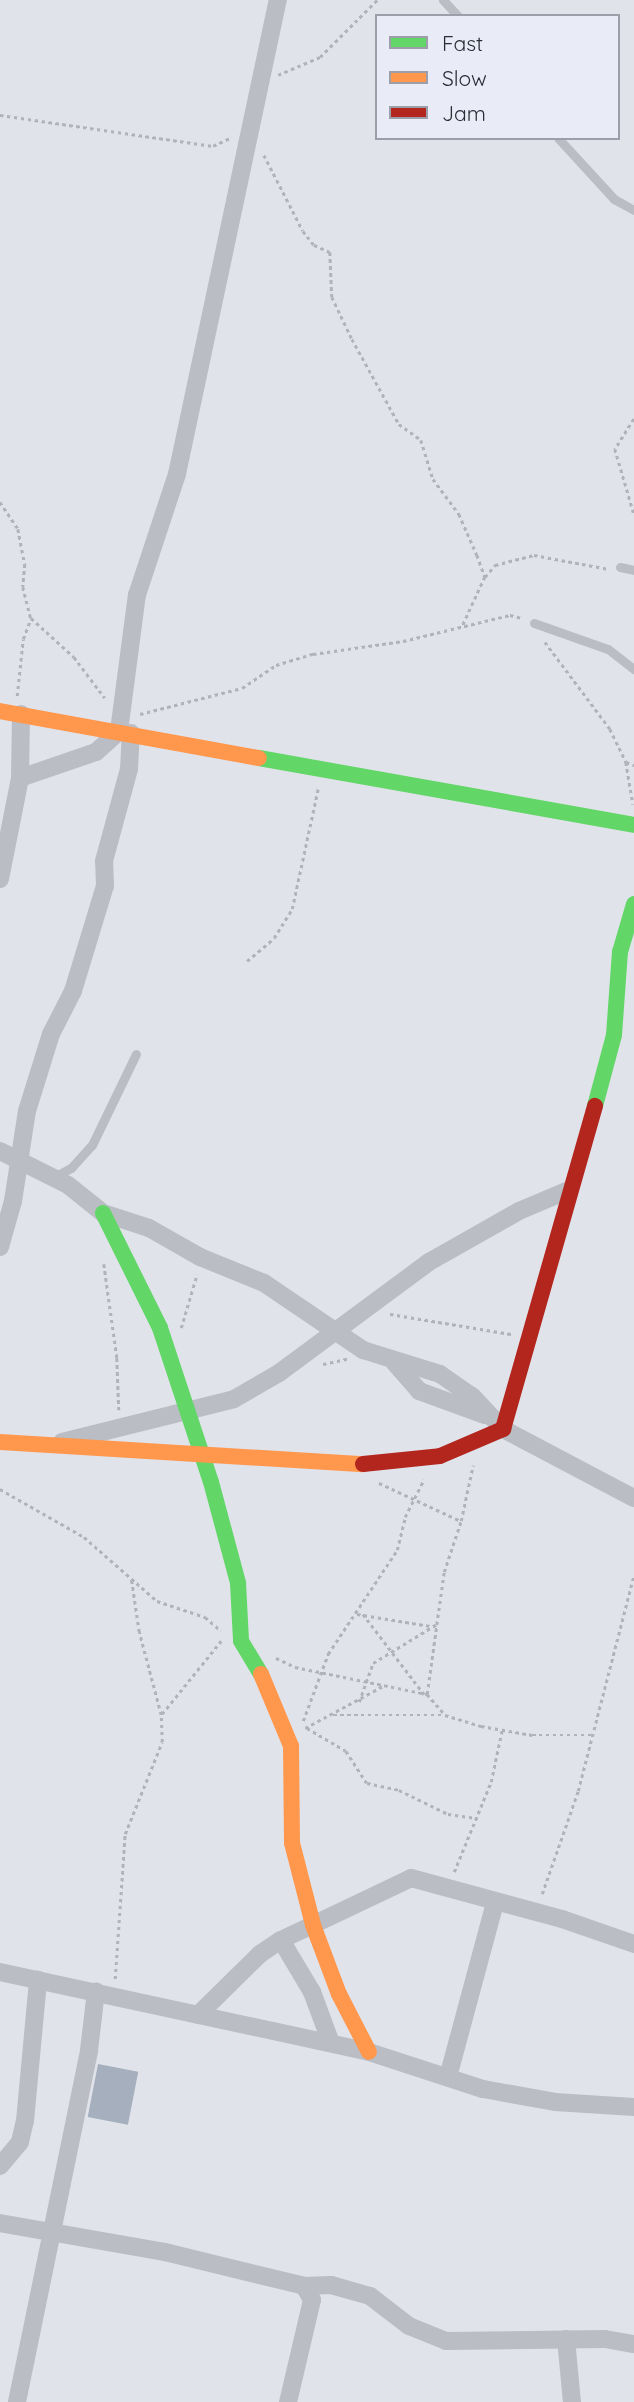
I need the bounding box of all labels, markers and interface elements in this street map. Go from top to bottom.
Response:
legend [375,14,620,140]
text: Fast [442,30,483,56]
text: Slow [442,65,487,91]
text: Jam [442,100,486,126]

